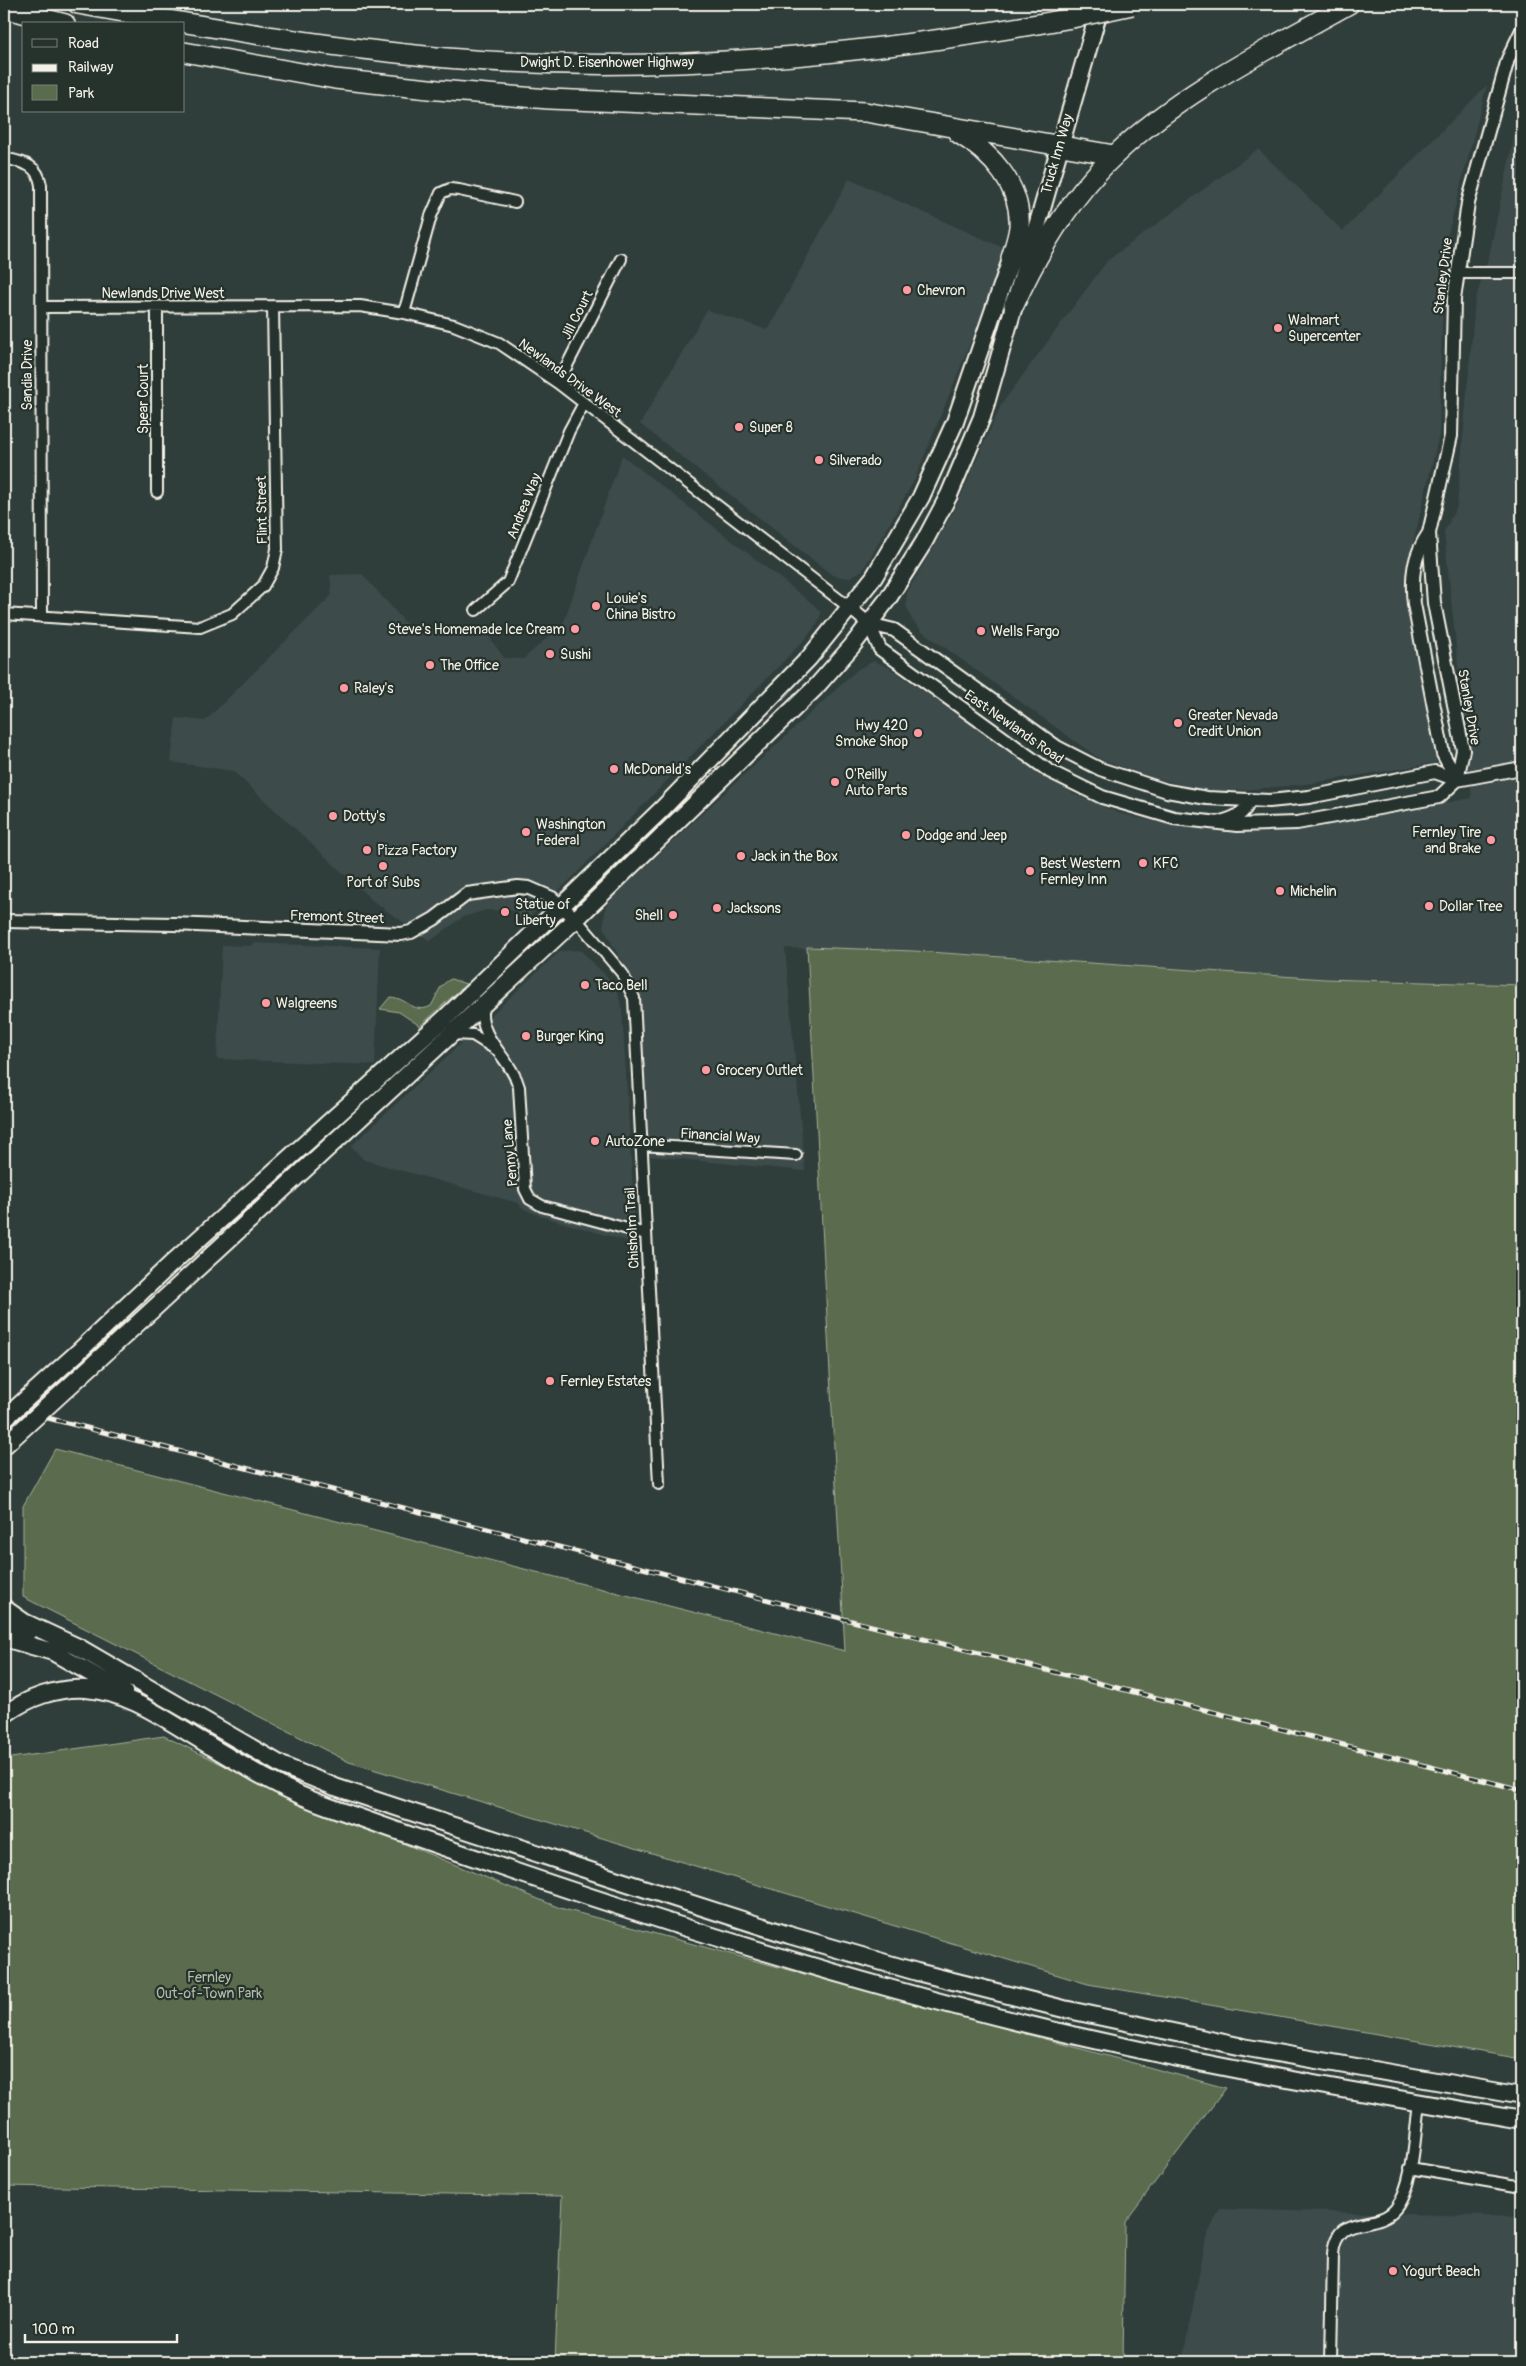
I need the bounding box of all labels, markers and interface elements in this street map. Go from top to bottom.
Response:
legend [22,22,185,112]
text: Road [68,34,99,53]
street label: Dwight D. Eisenhower Highway [520,54,694,71]
text: Railway [68,58,114,77]
text: Park [68,84,95,103]
street label: Truck Inn Way [1037,112,1077,196]
street label: Stanley Drive [1430,237,1456,315]
place label: Chevron [917,282,966,299]
marker: Chevron [901,284,913,296]
street label: Newlands Drive West [101,285,225,302]
street label: Jill Court [557,287,597,342]
place label: Walmart Supercenter [1288,312,1361,345]
marker: Walmart Supercenter [1272,322,1284,334]
street label: Newlands Drive West [515,335,625,421]
street label: Sandia Drive [19,339,36,410]
street label: Spear Court [135,364,152,434]
place label: Super 8 [749,419,793,436]
marker: Super 8 [733,421,745,433]
place label: Silverado [829,452,882,469]
marker: Silverado [813,454,825,466]
street label: Andrea Way [503,471,545,541]
street label: Flint Street [253,475,271,544]
place label: Louie's China Bistro [606,590,676,623]
marker: Louie's China Bistro [590,600,602,612]
place label: Steve's Homemade Ice Cream [388,621,565,638]
marker: Steve's Homemade Ice Cream [569,623,581,635]
place label: Wells Fargo [991,623,1060,640]
marker: Wells Fargo [975,625,987,637]
place label: Sushi [560,646,591,663]
marker: Sushi [544,648,556,660]
place label: The Office [440,657,499,674]
marker: The Office [424,659,436,671]
street label: Stanley Drive [1454,668,1484,746]
place label: Raley's [354,680,394,697]
marker: Raley's [338,682,350,694]
street label: East Newlands Road [961,686,1067,768]
place label: Greater Nevada Credit Union [1188,707,1278,740]
place label: Hwy 420 Smoke Shop [835,717,908,750]
marker: Greater Nevada Credit Union [1172,717,1184,729]
marker: Hwy 420 Smoke Shop [912,727,924,739]
place label: McDonald's [624,761,692,778]
marker: McDonald's [608,763,620,775]
place label: O'Reilly Auto Parts [845,766,908,799]
marker: O'Reilly Auto Parts [829,776,841,788]
place label: Dotty's [343,808,386,825]
marker: Dotty's [327,810,339,822]
place label: Washington Federal [536,816,606,849]
place label: Fernley Tire and Brake [1412,824,1481,857]
marker: Washington Federal [520,826,532,838]
place label: Dodge and Jeep [916,827,1007,844]
marker: Dodge and Jeep [900,829,912,841]
marker: Fernley Tire and Brake [1485,834,1497,846]
place label: Pizza Factory [377,842,457,859]
marker: Pizza Factory [361,844,373,856]
place label: Jack in the Box [751,848,838,865]
marker: Jack in the Box [735,850,747,862]
place label: Best Western Fernley Inn [1040,855,1120,888]
place label: KFC [1153,855,1179,872]
marker: KFC [1137,857,1149,869]
marker: Port of Subs [377,860,389,872]
marker: Best Western Fernley Inn [1024,865,1036,877]
place label: Port of Subs [346,874,420,891]
place label: Michelin [1290,883,1337,900]
marker: Michelin [1274,885,1286,897]
place label: Statue of Liberty [515,896,571,929]
place label: Dollar Tree [1439,898,1502,915]
place label: Jacksons [727,900,781,917]
marker: Dollar Tree [1423,900,1435,912]
marker: Jacksons [711,902,723,914]
marker: Statue of Liberty [499,906,511,918]
street label: Fremont Street [290,907,385,927]
place label: Shell [635,907,663,924]
marker: Shell [667,909,679,921]
place label: Taco Bell [595,977,648,994]
marker: Taco Bell [579,979,591,991]
place label: Walgreens [276,995,338,1012]
marker: Walgreens [260,997,272,1009]
place label: Burger King [536,1028,604,1045]
marker: Burger King [520,1030,532,1042]
place label: Grocery Outlet [716,1062,803,1079]
marker: Grocery Outlet [700,1064,712,1076]
street label: Penny Lane [499,1118,521,1187]
street label: Financial Way [680,1125,760,1147]
place label: AutoZone [605,1133,665,1150]
marker: AutoZone [589,1135,601,1147]
street label: Chisholm Trail [621,1187,643,1269]
place label: Fernley Estates [560,1373,652,1390]
marker: Fernley Estates [544,1375,556,1387]
park label: Fernley Out-of-Town Park [156,1969,262,2002]
place label: Yogurt Beach [1402,2263,1480,2280]
marker: Yogurt Beach [1387,2265,1399,2277]
scale bar [25,2311,178,2343]
text: 100 m [32,2320,75,2339]

